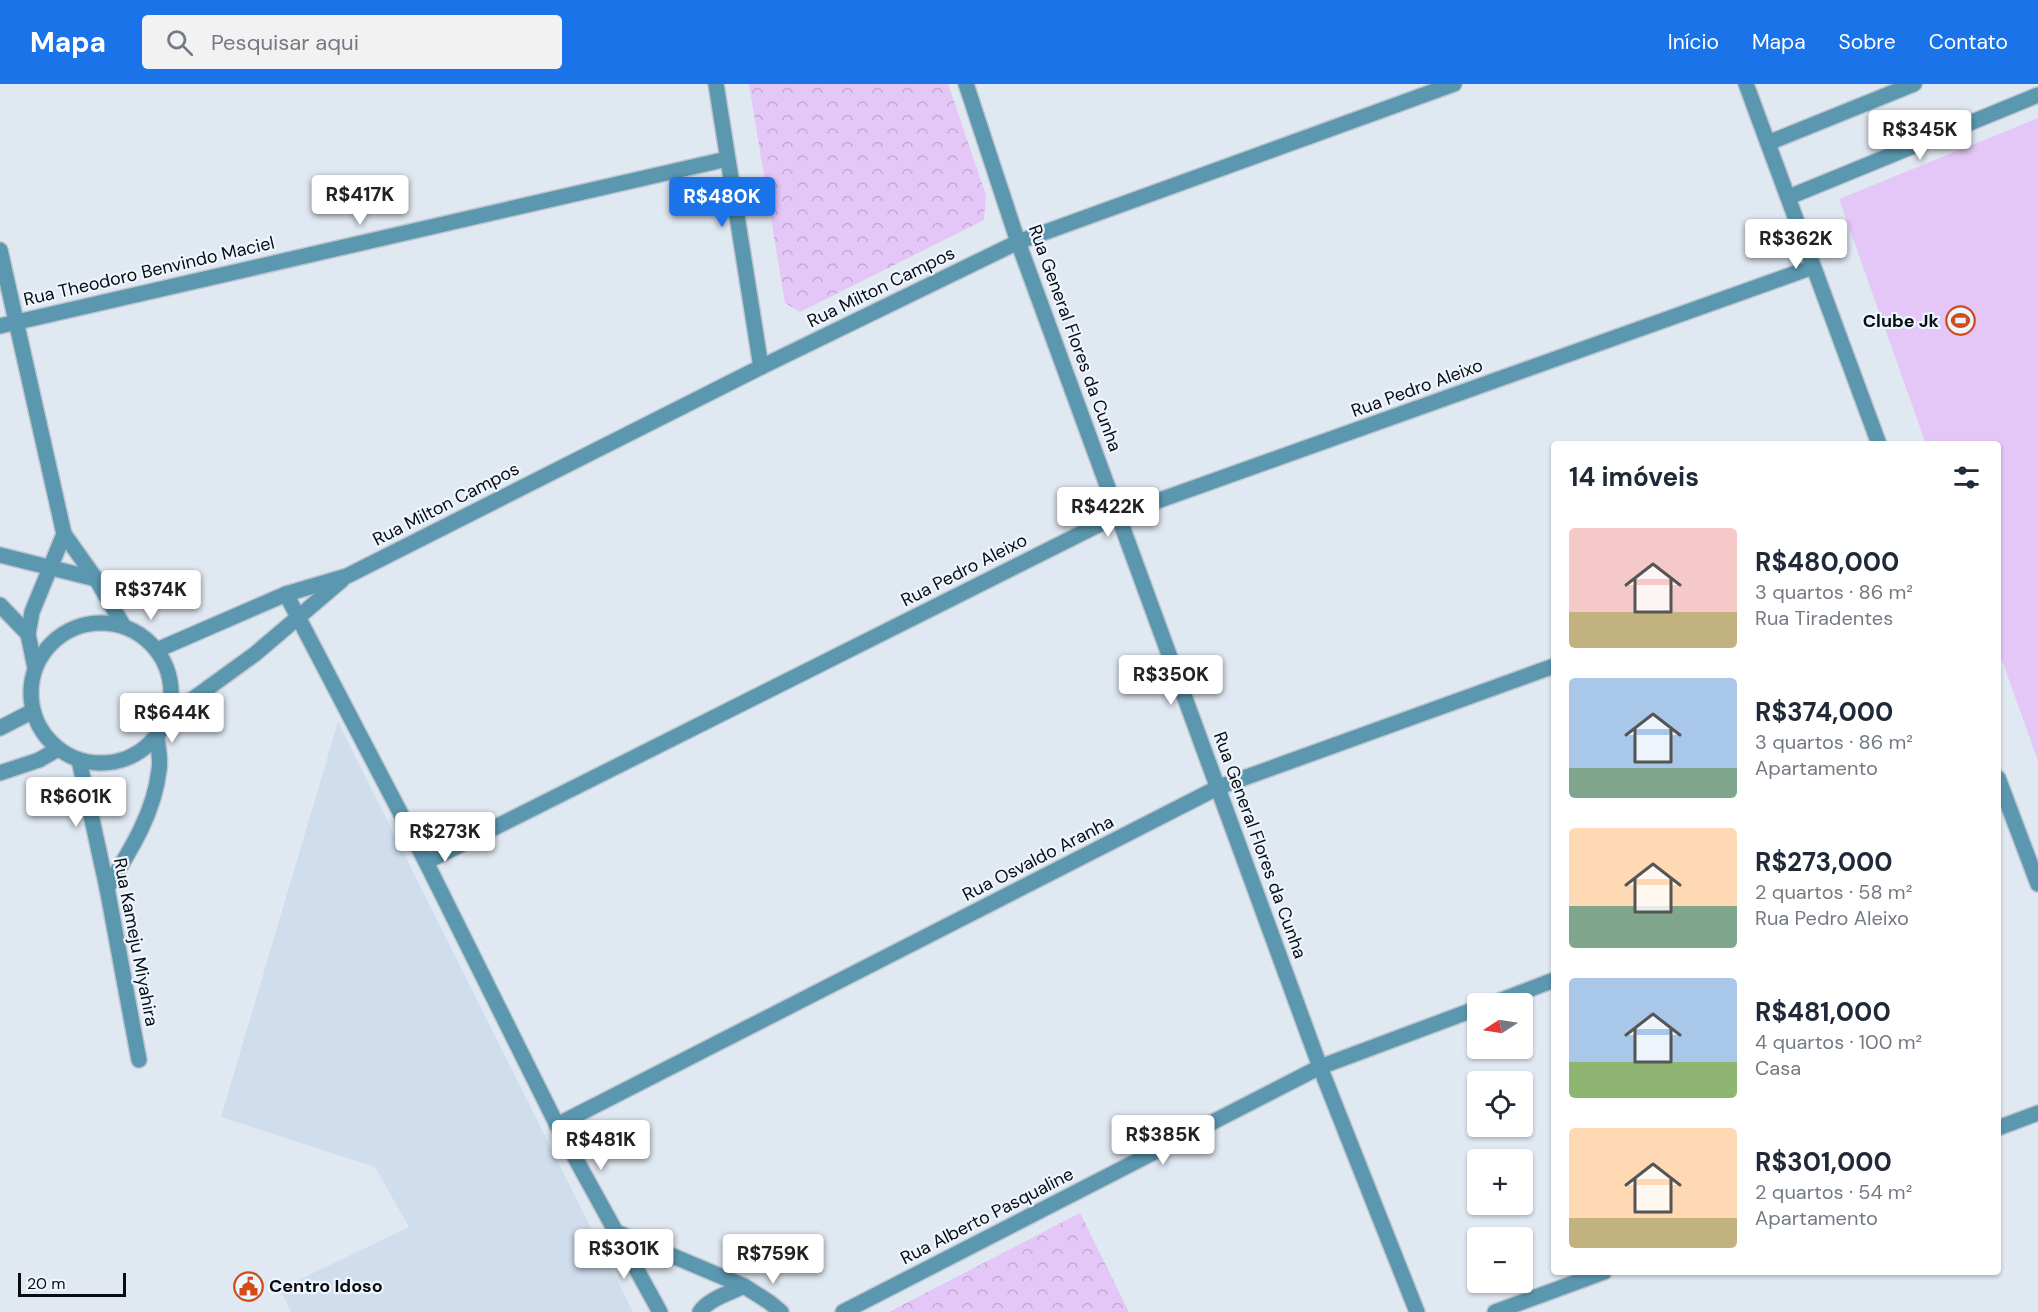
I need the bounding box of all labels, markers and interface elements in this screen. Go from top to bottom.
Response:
search box [142,15,562,69]
text: Mapa [30,24,106,61]
icon: search [163,26,196,59]
text: Pesquisar aqui [211,28,359,57]
text: Início [1668,28,1719,56]
text: Mapa [1752,28,1806,56]
text: Sobre [1839,28,1896,56]
text: Contato [1929,28,2008,56]
pin: R$345K [1871,110,1969,161]
text: R$345K [1882,116,1958,142]
pin: R$417K [311,175,409,226]
pin: R$480K [673,177,771,228]
text: R$417K [326,181,394,207]
text: R$480K [683,183,761,209]
pin: R$362K [1747,219,1845,270]
street label: Rua General Flores da Cunha [1023,221,1127,455]
text: R$362K [1759,225,1833,251]
street label: Rua Theodoro Benvindo Maciel [21,230,277,312]
street label: Rua Milton Campos [803,241,959,333]
sports icon: Clube Jk [1944,305,1976,337]
place label: Clube Jk [1863,309,1940,333]
street label: Rua Pedro Aleixo [1348,353,1486,423]
street label: Rua Milton Campos [369,457,523,551]
text: 14 imóveis [1569,460,1699,494]
icon: filters [1950,461,1983,494]
pin: R$422K [1059,487,1157,538]
text: R$422K [1071,493,1145,519]
street label: Rua Pedro Aleixo [897,528,1031,612]
text: R$480,000 [1755,545,1899,579]
icon: home [1617,552,1689,624]
pin: R$374K [102,570,200,621]
text: R$374K [115,576,187,602]
text: 3 quartos · 86 m² [1755,579,1913,605]
text: Rua Tiradentes [1755,605,1893,631]
pin: R$350K [1122,655,1220,706]
text: R$350K [1133,661,1209,687]
pin: R$644K [123,693,221,744]
text: R$374,000 [1755,695,1893,729]
text: R$644K [134,699,210,725]
icon: home [1617,702,1689,774]
street label: Rua General Flores da Cunha [1208,728,1312,962]
text: 3 quartos · 86 m² [1755,729,1913,755]
text: Apartamento [1755,755,1878,781]
pin: R$601K [27,777,125,828]
text: R$601K [40,783,112,809]
street label: Rua Osvaldo Aranha [958,810,1118,906]
pin: R$273K [396,812,494,863]
text: R$273K [409,818,481,844]
text: R$273,000 [1755,845,1893,879]
icon: home [1617,852,1689,924]
street label: Rua Kameju Miyahira [108,856,164,1028]
text: 2 quartos · 58 m² [1755,879,1912,905]
text: Rua Pedro Aleixo [1755,905,1909,931]
north arrow [1467,993,1533,1059]
map controls [1467,993,1533,1293]
text: R$481,000 [1755,995,1891,1029]
icon: home [1617,1002,1689,1074]
text: 4 quartos · 100 m² [1755,1029,1922,1055]
text: Casa [1755,1055,1801,1081]
button: locate [1467,1071,1533,1137]
pin: R$385K [1114,1115,1212,1166]
pin: R$481K [552,1120,650,1171]
text: R$385K [1126,1121,1200,1147]
text: R$481K [566,1126,636,1152]
text: R$301,000 [1755,1145,1892,1179]
button: + [1467,1149,1533,1215]
icon: home [1617,1152,1689,1224]
street label: Rua Alberto Pasqualine [896,1162,1078,1270]
text: 2 quartos · 54 m² [1755,1179,1912,1205]
text: Apartamento [1755,1205,1878,1231]
button: − [1467,1227,1533,1293]
pin: R$301K [575,1229,673,1280]
pin: R$759K [724,1234,822,1285]
text: R$301K [588,1235,660,1261]
text: R$759K [737,1240,809,1266]
scale bar [18,1270,126,1298]
public building icon: Centro Idoso [232,1270,264,1302]
text: 20 m [27,1273,66,1294]
place label: Centro Idoso [269,1274,383,1298]

